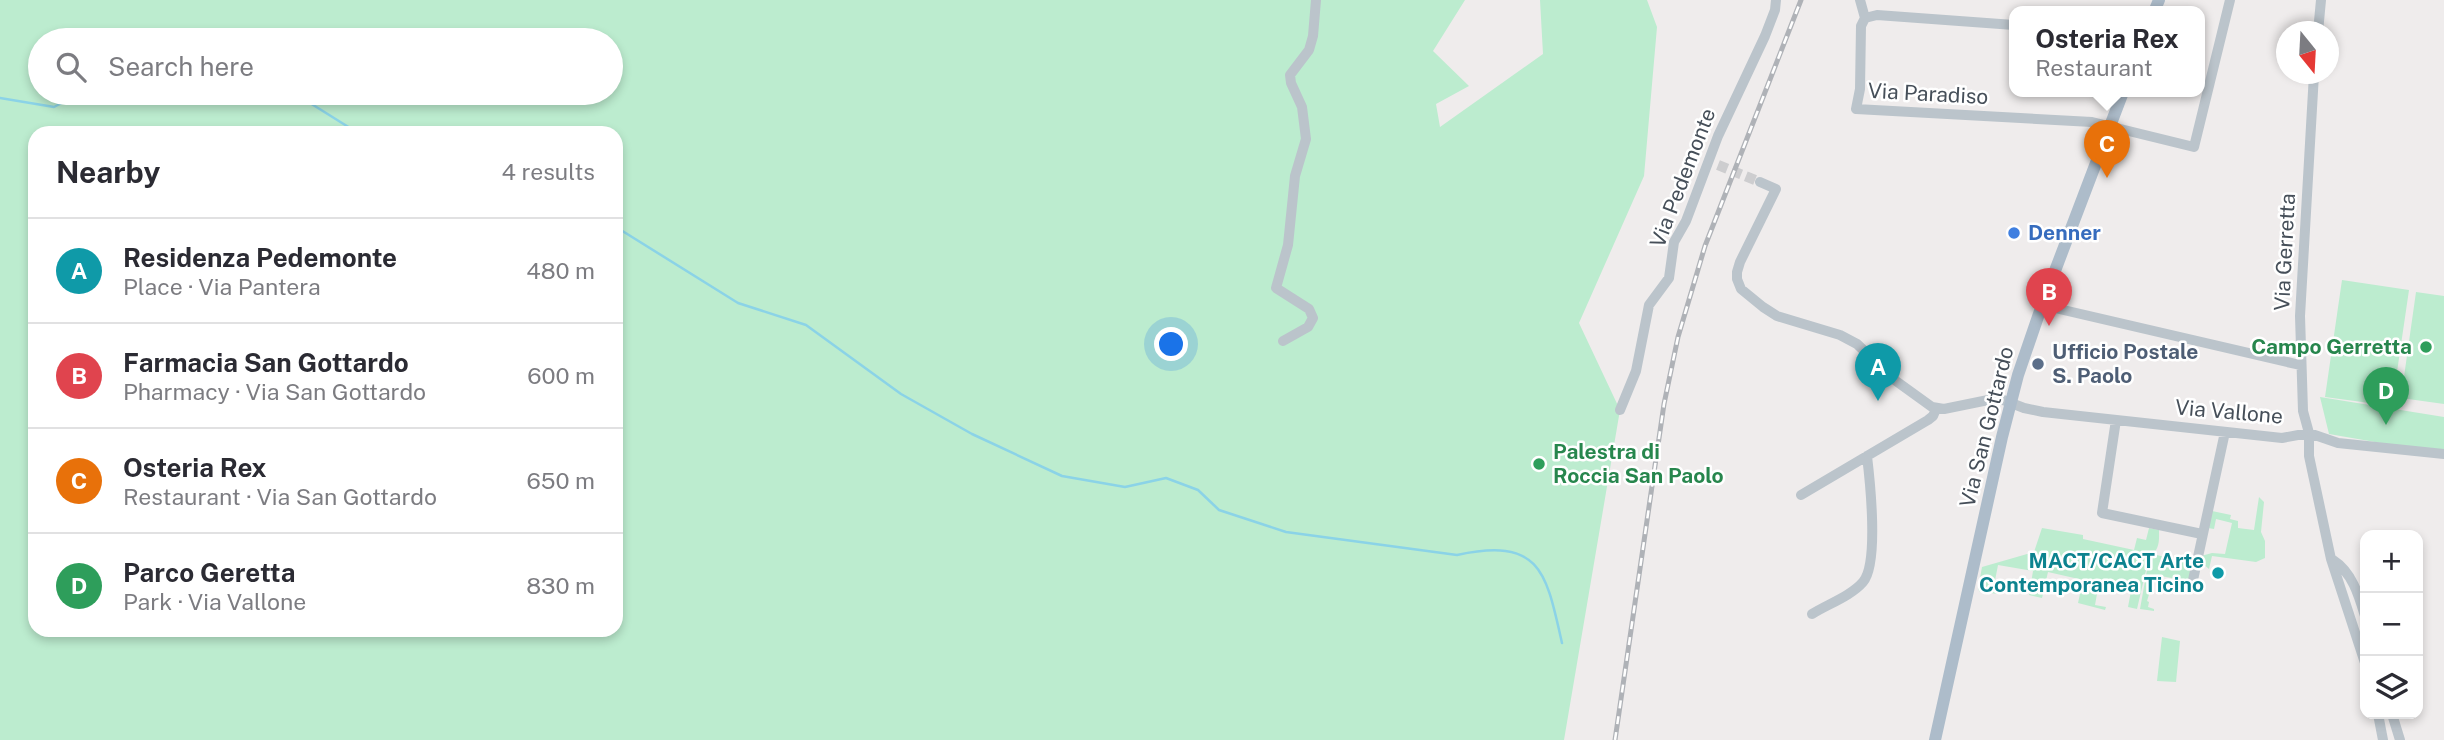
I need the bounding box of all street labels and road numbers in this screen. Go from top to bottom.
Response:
street label: Via Paradiso [1867,78,1989,109]
street label: Via Pedemonte [1645,105,1721,251]
street label: Via Gerretta [2269,192,2300,311]
street label: Via San Gottardo [1954,344,2019,510]
street label: Via Vallone [2174,394,2284,429]

